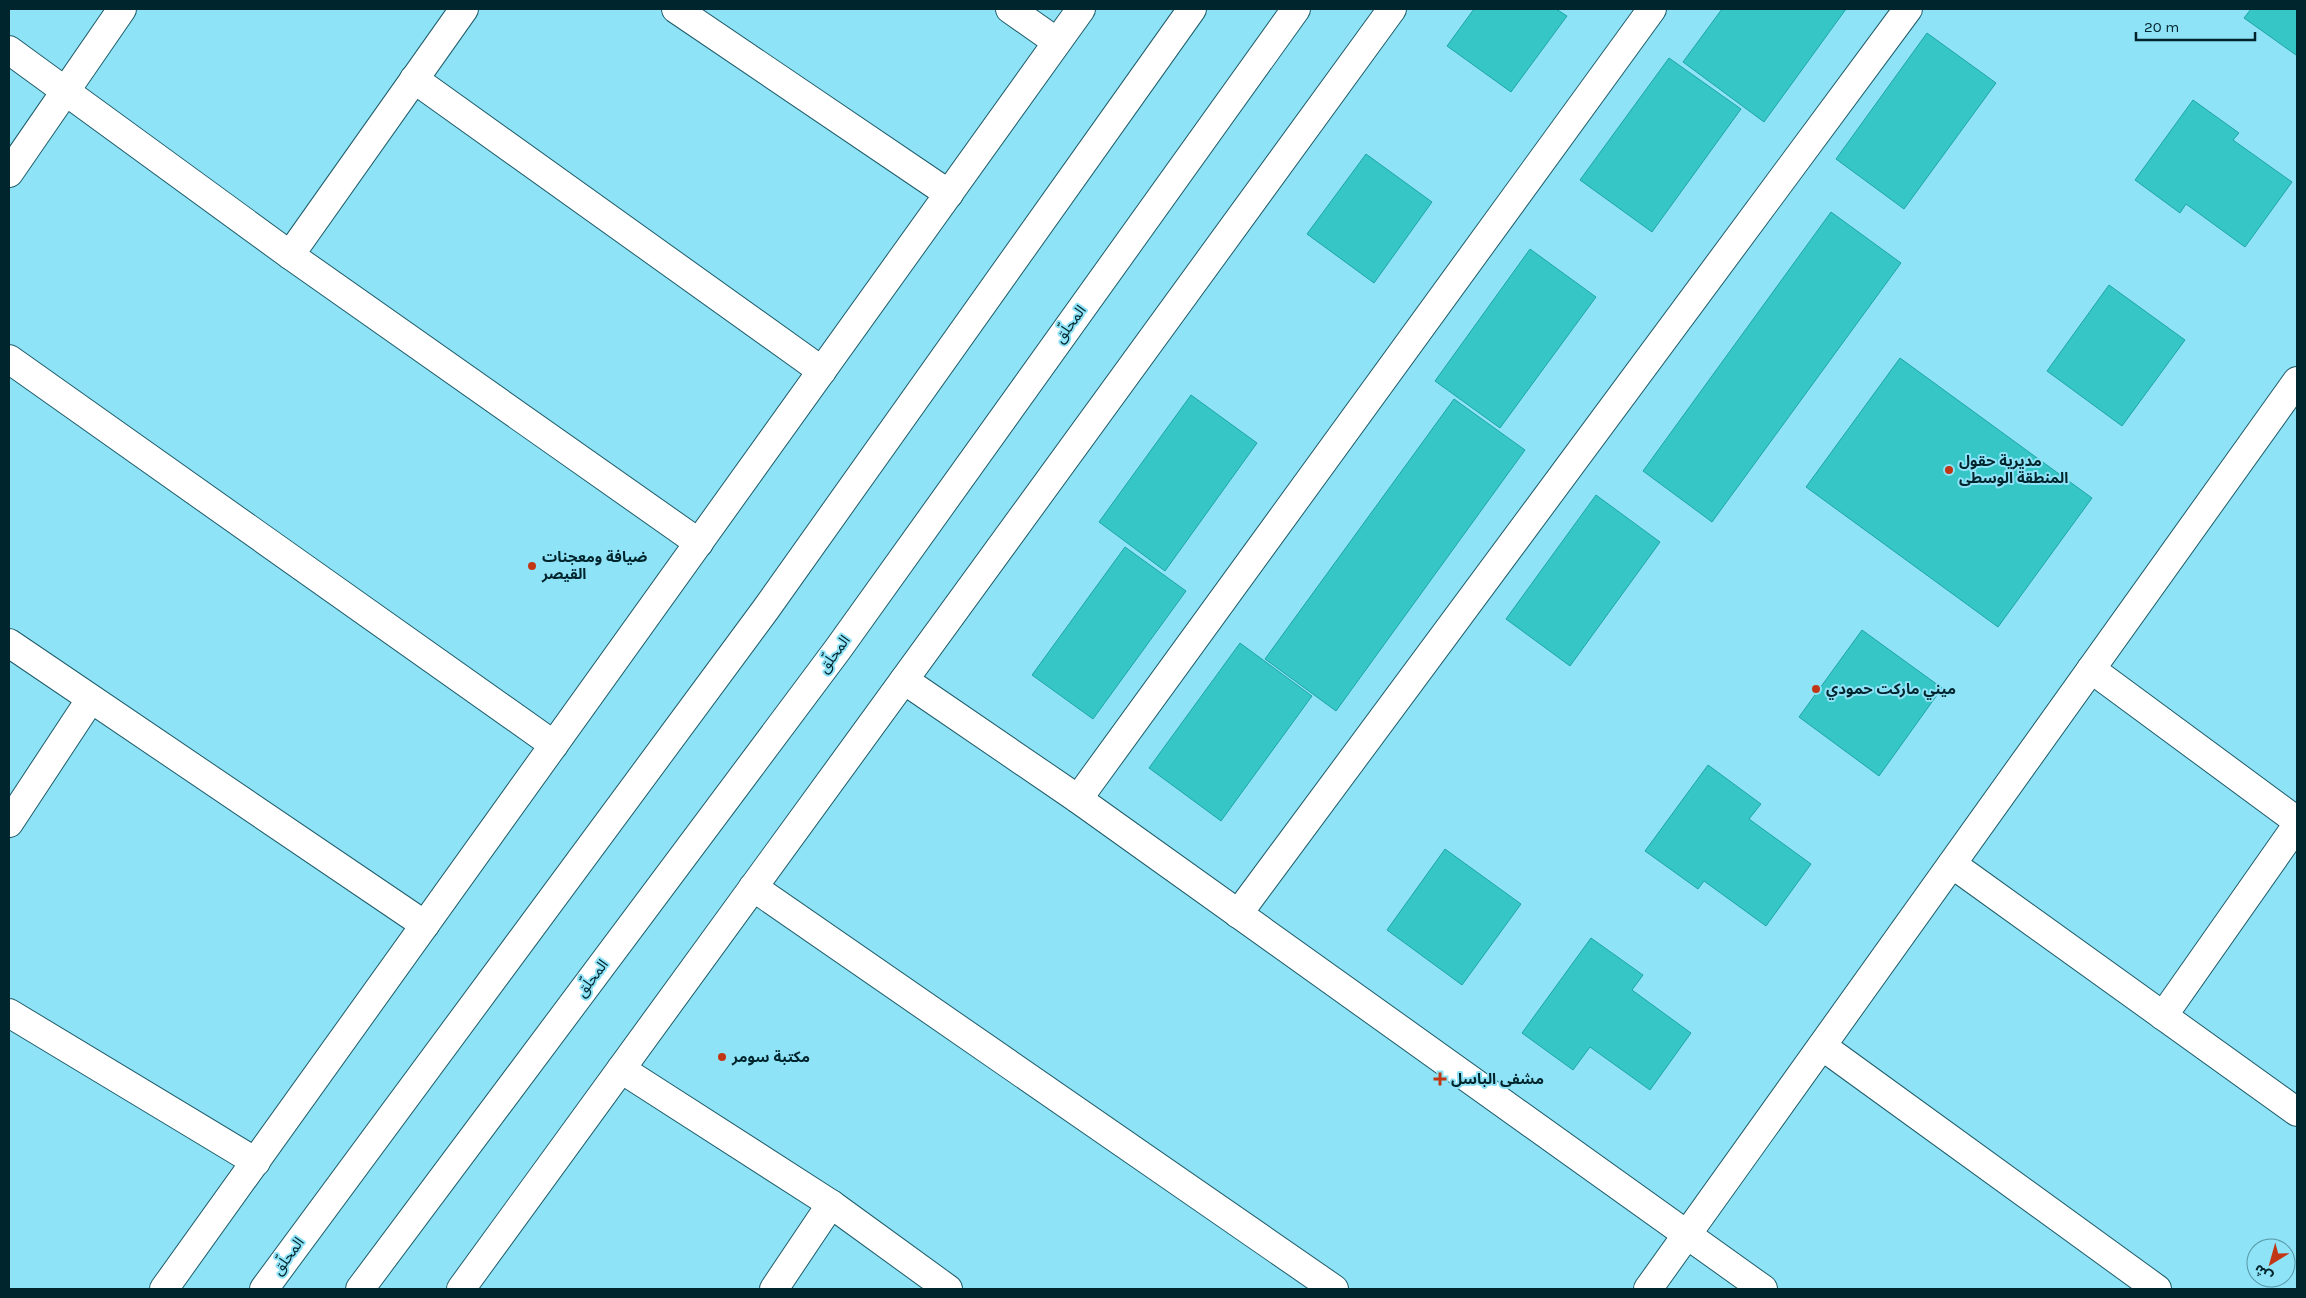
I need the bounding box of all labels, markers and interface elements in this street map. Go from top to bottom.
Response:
scale bar [2136,10,2255,42]
text: 20 m [2144,18,2179,36]
street label: المحلّق [1049,301,1091,347]
place label: مديرية حقول المنطقة الوسطى [1959,452,2068,487]
marker: مديرية حقول المنطقة الوسطى [1943,464,1955,476]
place label: ضيافة ومعجنات القيصر [541,548,648,583]
marker: ضيافة ومعجنات القيصر [526,560,538,572]
street label: المحلّق [813,631,855,677]
place label: ميني ماركت حمودي [1826,680,1956,700]
marker: ميني ماركت حمودي [1810,683,1822,695]
street label: المحلّق [571,955,613,1001]
place label: مكتبة سومر [731,1048,810,1066]
marker: مكتبة سومر [716,1051,728,1063]
place label: مشفى الباسل [1451,1070,1544,1088]
marker: مشفى الباسل [1433,1072,1447,1086]
street label: المحلّق [267,1233,309,1279]
north arrow [2246,1238,2296,1288]
text: ش [2251,1260,2276,1286]

